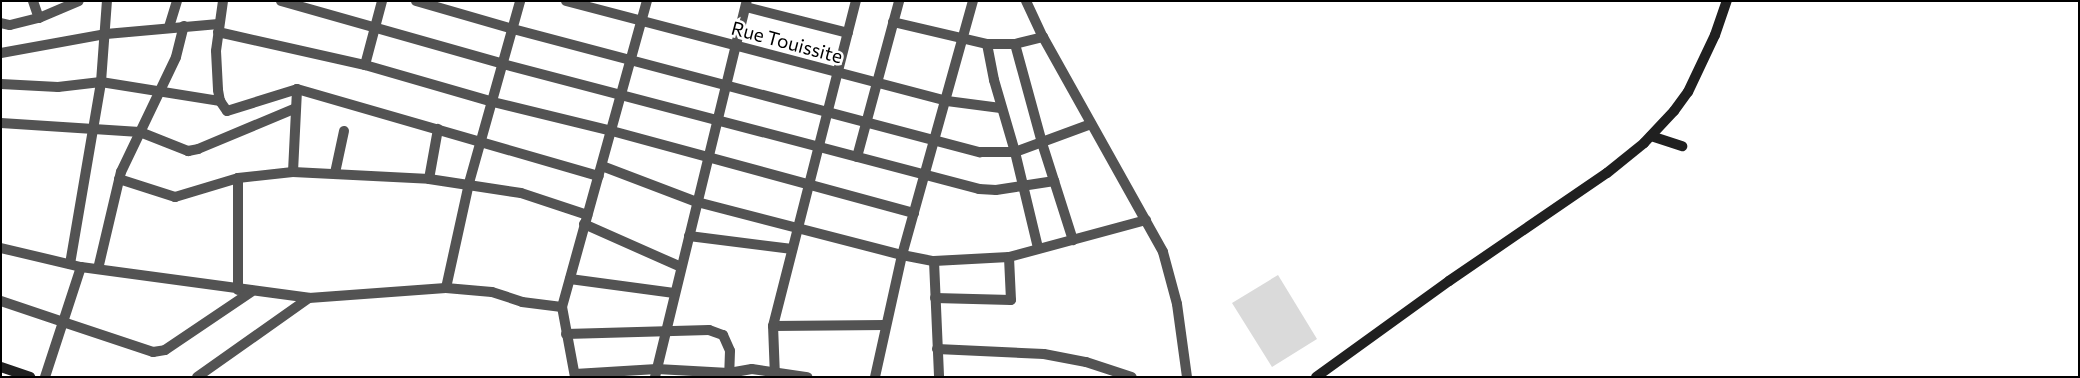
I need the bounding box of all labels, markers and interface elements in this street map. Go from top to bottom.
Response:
street label: Rue Touissite [729,16,845,68]

